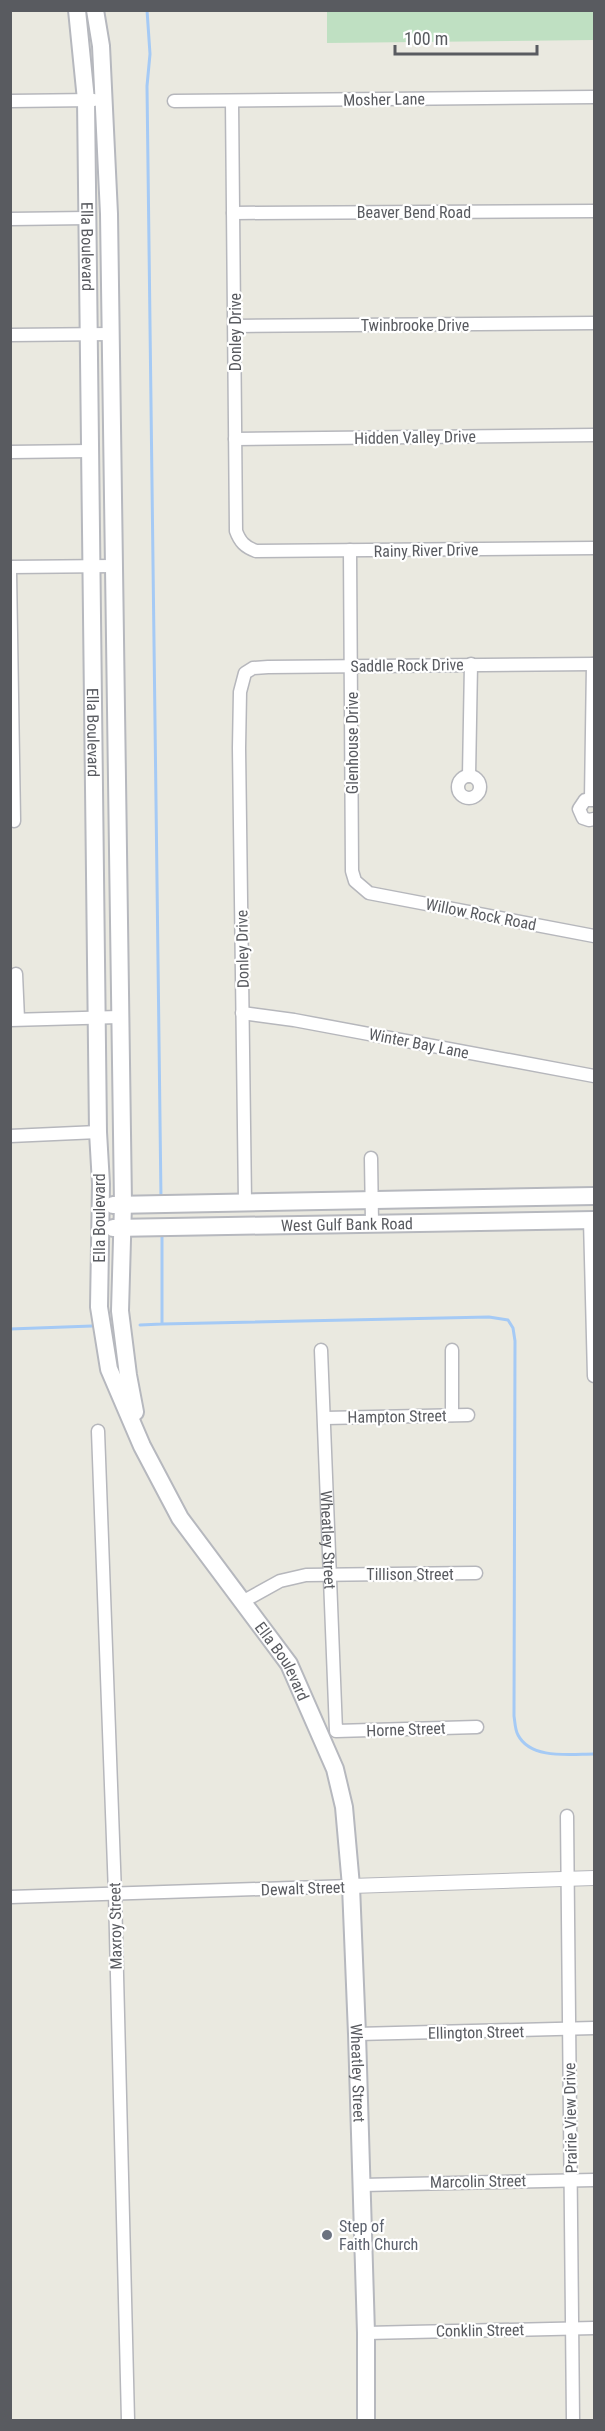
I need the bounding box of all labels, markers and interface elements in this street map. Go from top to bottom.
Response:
scale bar [395,18,538,56]
text: 100 m [404,28,448,49]
street label: Mosher Lane [343,89,425,110]
street label: Ella Boulevard [77,202,97,291]
street label: Beaver Bend Road [357,203,471,222]
street label: Donley Drive [226,293,245,371]
street label: Twinbrooke Drive [361,316,469,335]
street label: Hidden Valley Drive [354,427,476,448]
street label: Rainy River Drive [373,540,479,561]
street label: Saddle Rock Drive [350,655,464,676]
street label: Ella Boulevard [83,688,103,777]
street label: Glenhouse Drive [343,692,362,794]
street label: Willow Rock Road [424,894,538,935]
street label: Donley Drive [232,910,253,988]
street label: Winter Bay Lane [367,1024,471,1063]
street label: Ella Boulevard [90,1173,109,1263]
street label: West Gulf Bank Road [281,1214,413,1235]
street label: Hampton Street [347,1406,447,1427]
street label: Wheatley Street [317,1490,339,1590]
street label: Tillison Street [366,1565,454,1584]
street label: Ella Boulevard [251,1618,313,1704]
street label: Horne Street [366,1719,446,1740]
street label: Dewalt Street [261,1878,346,1899]
street label: Maxroy Street [105,1882,126,1970]
street label: Ellington Street [428,2022,524,2043]
street label: Wheatley Street [347,2023,369,2123]
street label: Prairie View Drive [560,2063,581,2173]
street label: Marcolin Street [430,2171,527,2192]
place label: Step of Faith Church [339,2217,418,2254]
marker: Step of Faith Church [320,2228,334,2242]
street label: Conklin Street [436,2320,525,2341]

